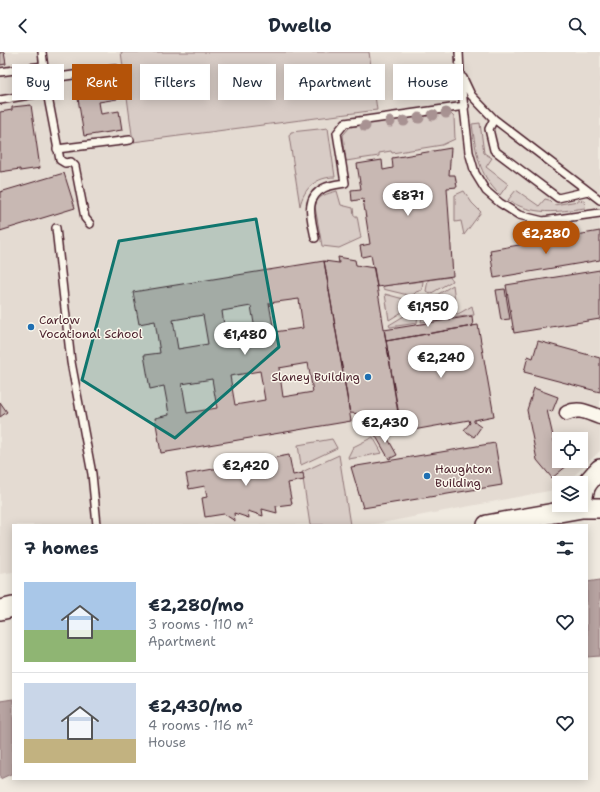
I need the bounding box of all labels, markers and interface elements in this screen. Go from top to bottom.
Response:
text: Dwello [268,14,332,38]
icon: back [12,15,34,37]
icon: search [566,15,588,37]
chip: Buy [12,64,64,100]
chip: Rent [72,64,132,100]
chip: Filters [140,64,210,100]
chip: New [218,64,276,100]
chip: Apartment [284,64,385,100]
chip: House [393,64,463,100]
pin: €871 [384,183,432,217]
text: €871 [392,187,424,204]
pin: €2,280 [513,221,579,255]
text: €2,280 [522,225,570,242]
pin: €1,950 [395,294,461,328]
text: €1,950 [407,298,449,315]
place label: Carlow Vocational School [39,312,143,342]
marker: Carlow Vocational School [26,322,36,332]
pin: €1,480 [212,322,278,356]
text: €1,480 [223,326,267,343]
pin: €2,240 [408,345,474,379]
text: €2,240 [417,349,465,366]
place label: Slaney Building [271,369,360,385]
marker: Slaney Building [363,372,373,382]
pin: €2,430 [352,410,418,444]
text: €2,430 [361,414,409,431]
map controls [552,432,588,512]
button: locate [552,432,588,468]
pin: €2,420 [213,453,279,487]
text: €2,420 [222,457,270,474]
place label: Haughton Building [435,461,492,491]
marker: Haughton Building [422,471,432,481]
button: layers [552,476,588,512]
text: 7 homes [24,537,99,559]
icon: filters [554,537,576,559]
text: €2,280/mo [148,594,244,616]
icon: home [56,598,104,646]
icon: heart [554,611,576,633]
text: 3 rooms · 110 m² [148,616,254,633]
text: Apartment [148,633,216,650]
text: €2,430/mo [148,695,243,717]
icon: home [56,699,104,747]
icon: heart [554,712,576,734]
text: 4 rooms · 116 m² [148,717,254,734]
text: House [148,734,186,751]

